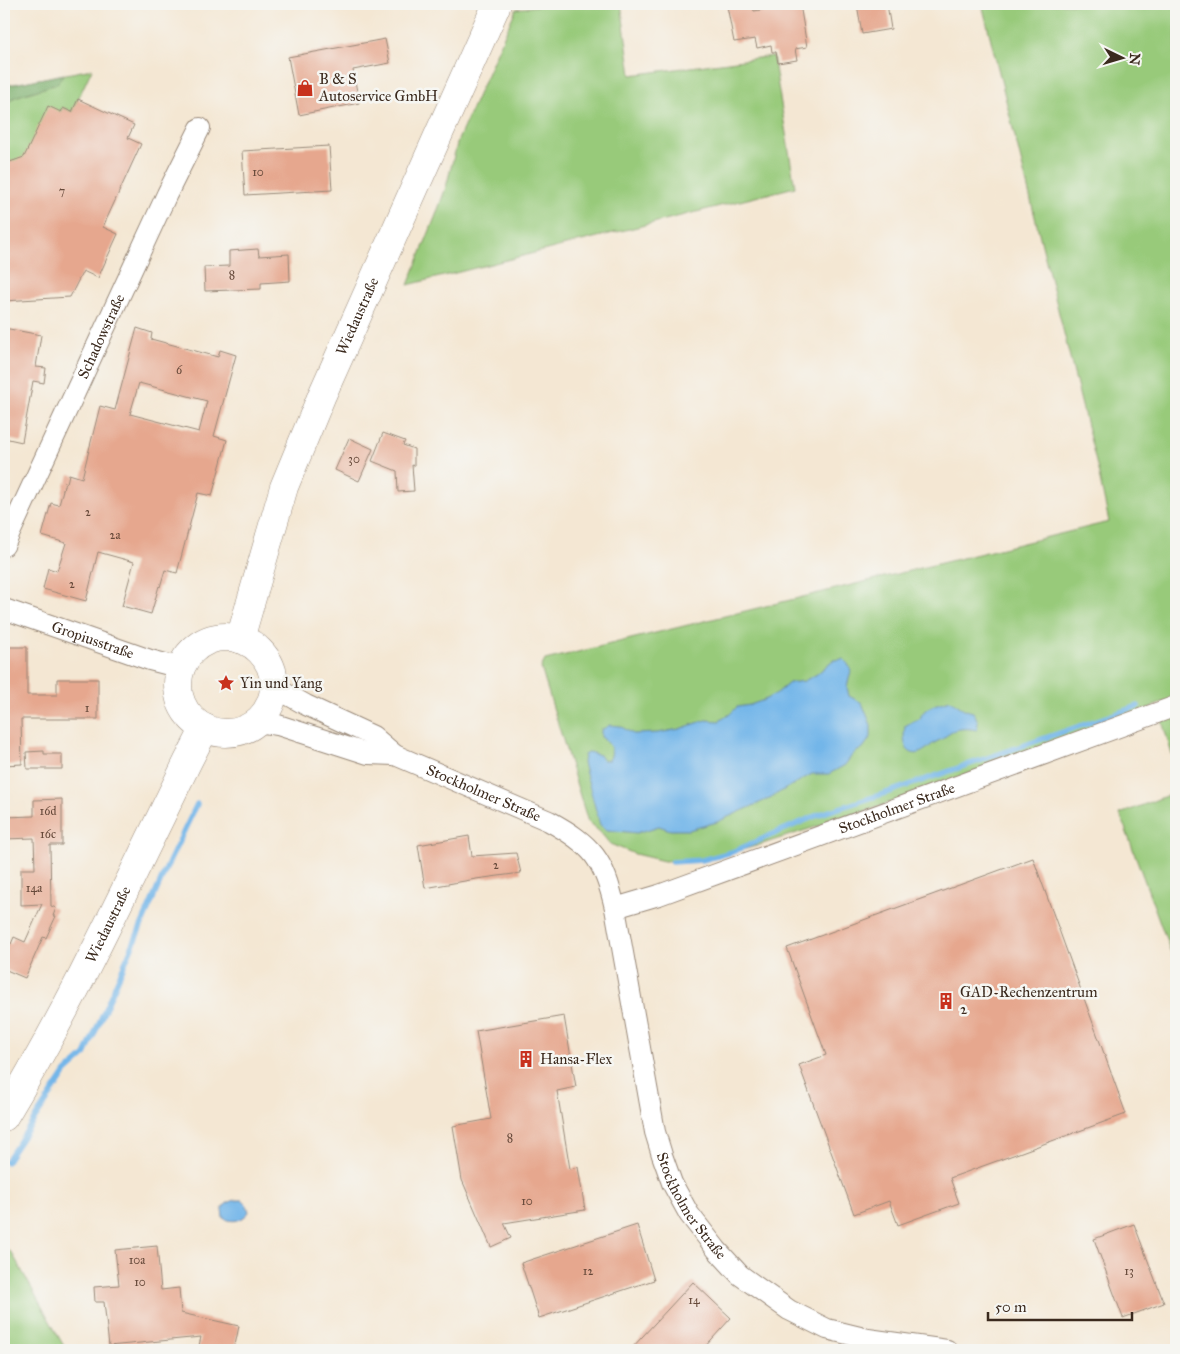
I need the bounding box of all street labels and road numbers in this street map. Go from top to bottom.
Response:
street label: Wiedaustraße [332,275,382,358]
street label: Schadowstraße [74,291,128,382]
street label: Gropiusstraße [49,617,136,663]
street label: Stockholmer Straße [424,761,543,825]
street label: Stockholmer Straße [836,779,957,838]
street label: Wiedaustraße [81,883,135,966]
street label: Stockholmer Straße [653,1150,730,1263]

